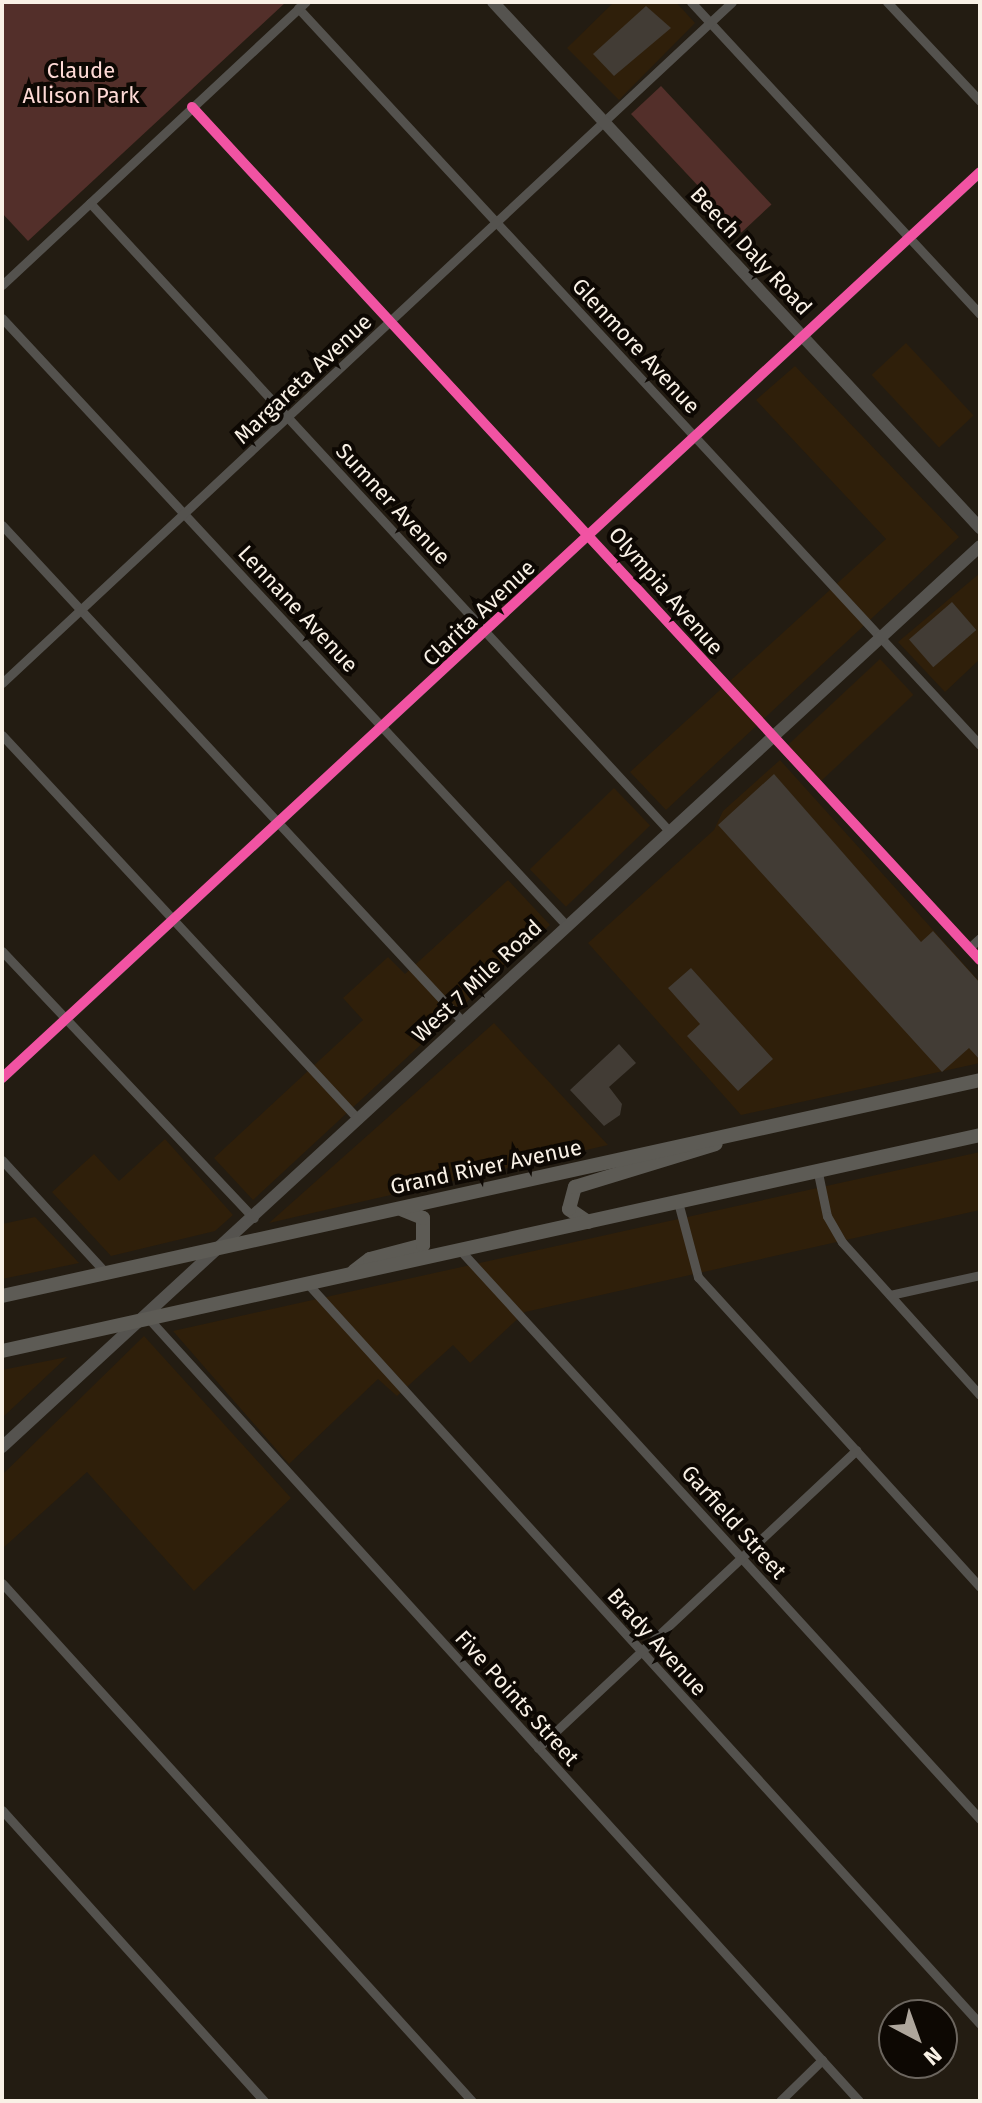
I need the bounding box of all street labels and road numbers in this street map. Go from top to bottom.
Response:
street label: Beech Daly Road [685,181,817,321]
street label: Glenmore Avenue [567,273,705,419]
street label: Margareta Avenue [229,308,377,450]
street label: Sumner Avenue [330,438,456,570]
street label: Olympia Avenue [603,522,729,660]
street label: Lennane Avenue [232,540,364,678]
street label: Clarita Avenue [417,554,541,672]
street label: West 7 Mile Road [407,914,547,1048]
street label: Grand River Avenue [388,1134,584,1200]
street label: Garfield Street [676,1460,792,1584]
street label: Brady Avenue [602,1583,712,1701]
street label: Five Points Street [449,1625,585,1771]

